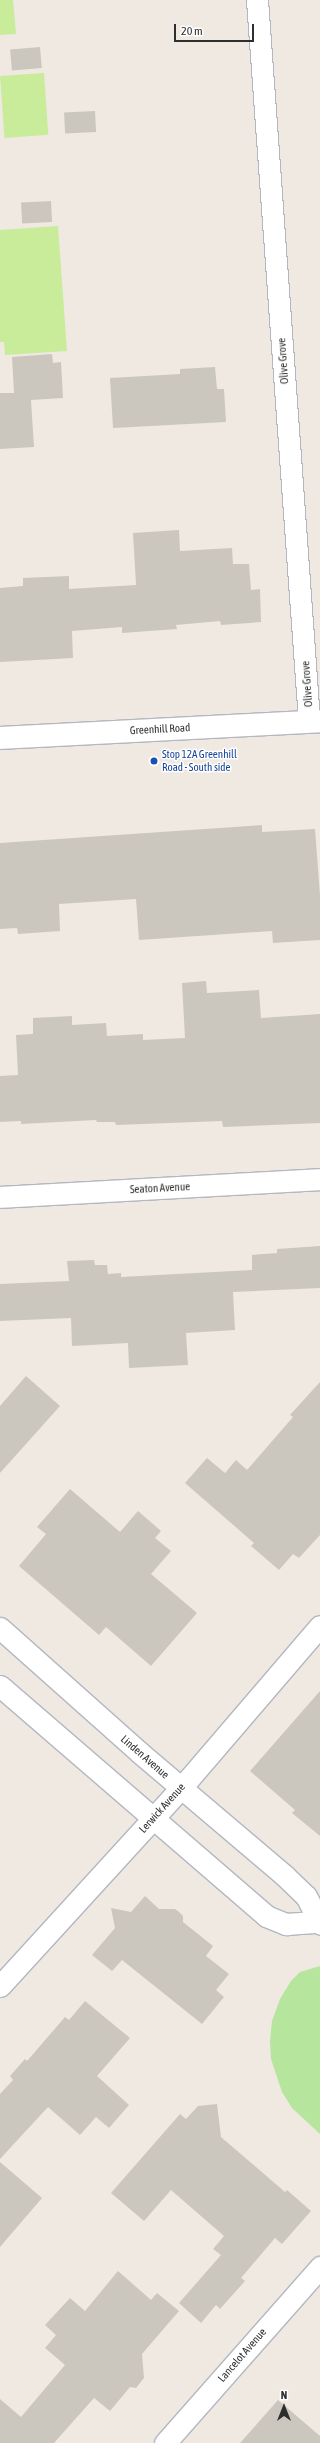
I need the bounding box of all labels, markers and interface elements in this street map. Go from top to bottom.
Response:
scale bar [176,16,256,42]
text: 20 m [181,24,203,38]
street label: Olive Grove [275,337,291,385]
street label: Olive Grove [299,660,315,708]
street label: Greenhill Road [129,721,191,737]
place label: Stop 12A Greenhill Road - South side [162,748,237,774]
marker: Stop 12A Greenhill Road - South side [149,756,159,766]
street label: Seaton Avenue [130,1180,190,1196]
street label: Linden Avenue [118,1732,172,1782]
street label: Lerwick Avenue [136,1780,188,1836]
street label: Lancelot Avenue [215,2325,269,2385]
north arrow [264,2387,304,2427]
text: N [281,2389,287,2401]

